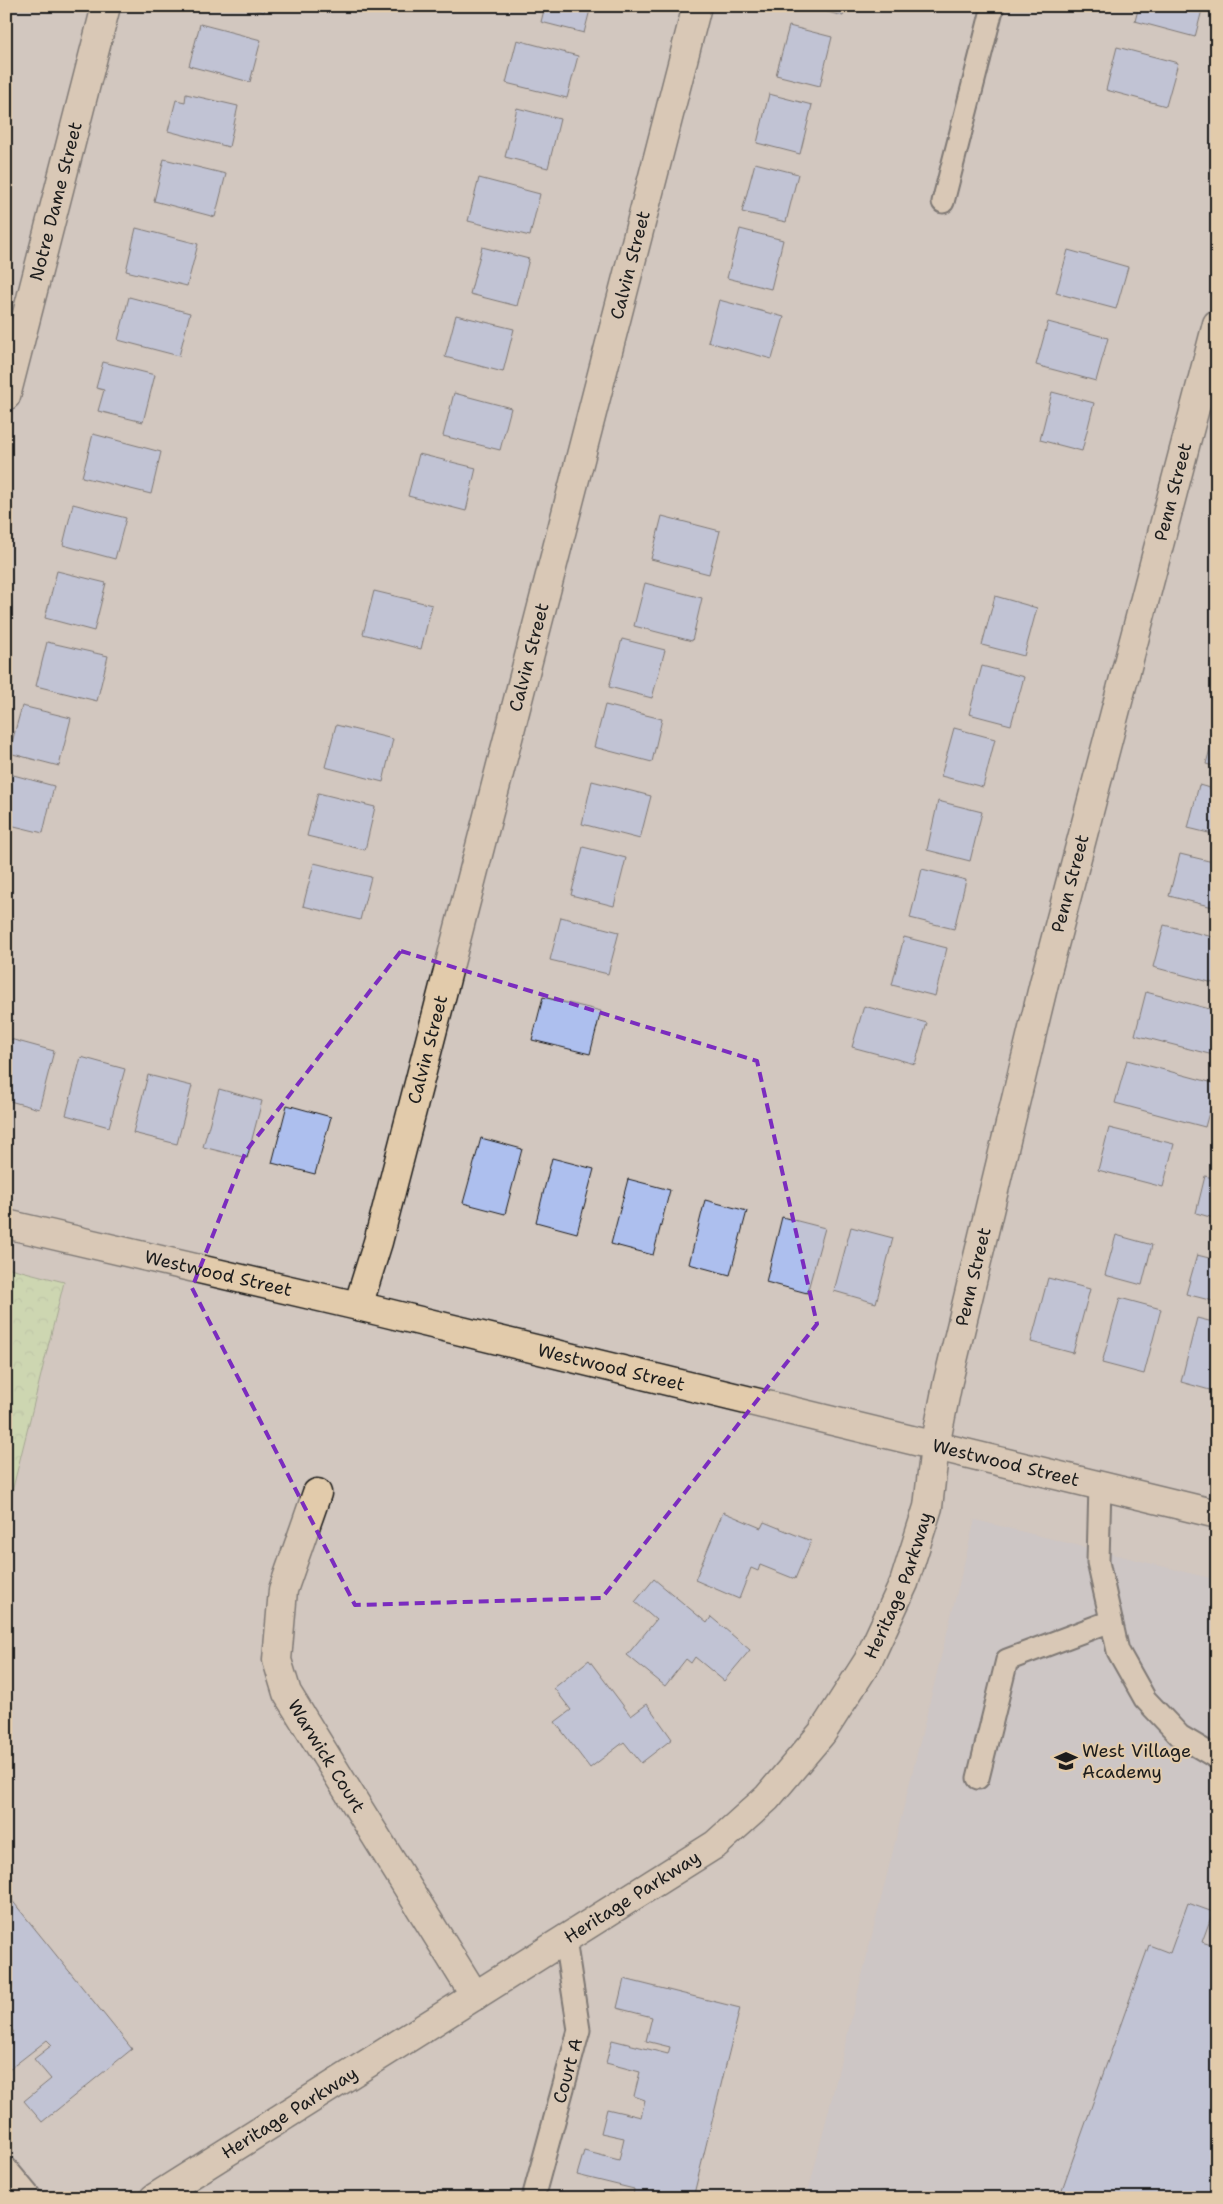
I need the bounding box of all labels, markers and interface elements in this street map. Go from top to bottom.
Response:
street label: Notre Dame Street [24,119,88,283]
street label: Calvin Street [605,208,656,322]
street label: Penn Street [1149,440,1197,544]
street label: Calvin Street [503,600,555,714]
street label: Penn Street [1046,832,1095,935]
street label: Calvin Street [402,992,453,1106]
street label: Penn Street [950,1225,997,1329]
street label: Westwood Street [142,1245,295,1302]
street label: Westwood Street [535,1338,687,1397]
street label: Westwood Street [930,1433,1082,1492]
street label: Heritage Parkway [858,1509,938,1663]
street label: Warwick Court [282,1695,371,1818]
place label: West Village Academy [1082,1739,1191,1784]
school or university icon: West Village Academy [1053,1748,1079,1774]
street label: Heritage Parkway [559,1845,705,1949]
street label: Court A [547,2035,588,2106]
street label: Heritage Parkway [217,2061,362,2165]

